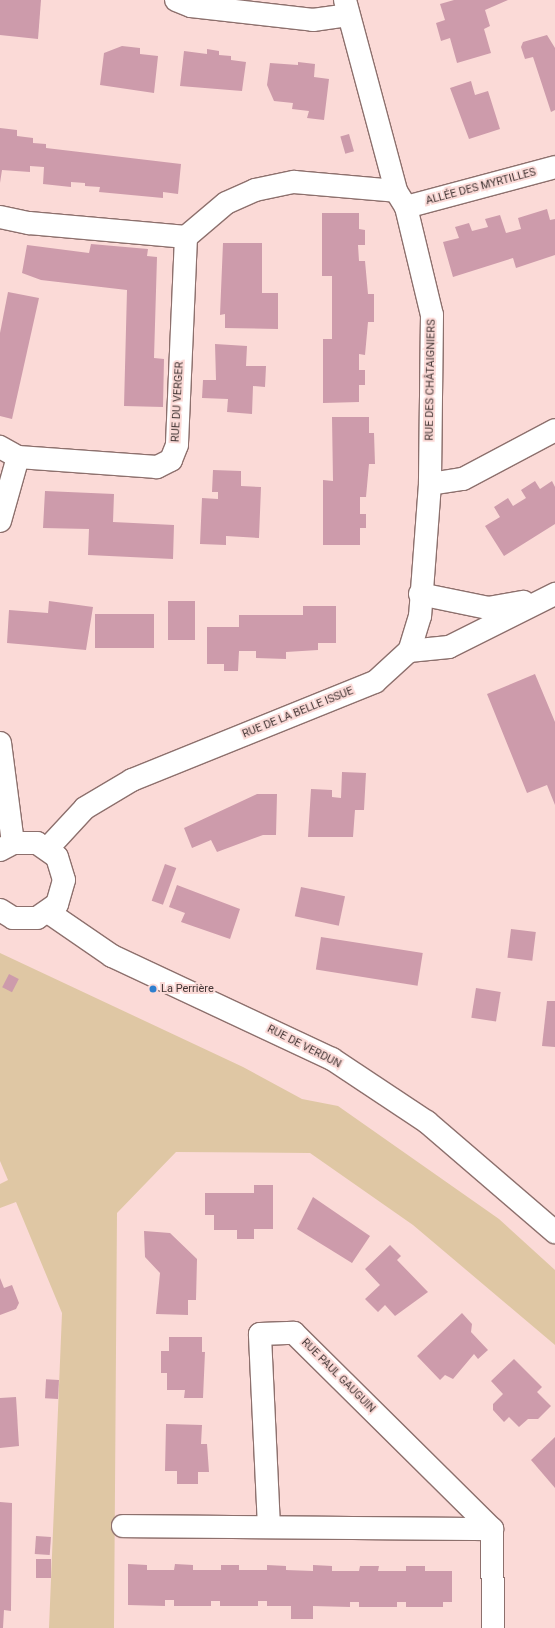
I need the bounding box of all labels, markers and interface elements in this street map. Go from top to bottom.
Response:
street label: ALLÉE DES MYRTILLES [424,166,538,208]
street label: RUE DES CHÂTAIGNIERS [423,319,439,441]
street label: RUE DU VERGER [169,361,187,443]
street label: RUE DE LA BELLE ISSUE [241,685,355,741]
place label: La Perrière [161,982,214,996]
marker: La Perrière [148,984,158,994]
street label: RUE DE VERDUN [265,1023,343,1071]
street label: RUE PAUL GAUGUIN [298,1336,378,1416]

